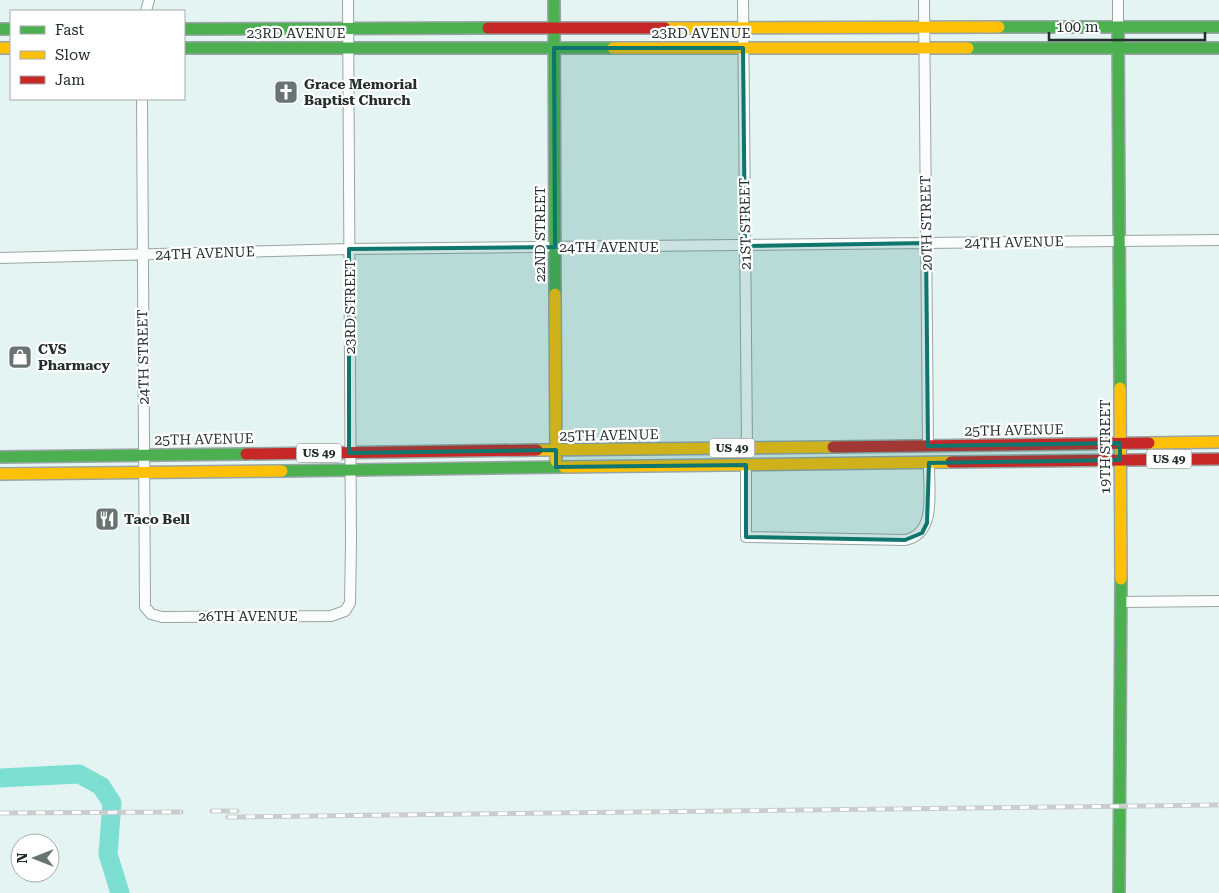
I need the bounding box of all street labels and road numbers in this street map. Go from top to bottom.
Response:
street label: 23RD AVENUE [247,25,346,41]
street label: 23RD AVENUE [652,25,751,41]
street label: 20TH STREET [917,175,935,271]
street label: 21ST STREET [736,178,754,270]
street label: 22ND STREET [532,186,548,282]
street label: 24TH AVENUE [964,233,1064,251]
street label: 24TH AVENUE [559,239,659,255]
street label: 24TH AVENUE [155,243,255,263]
street label: 23RD STREET [342,260,358,354]
street label: 24TH STREET [134,309,152,405]
street label: 19TH STREET [1097,399,1113,495]
street label: 25TH AVENUE [964,421,1064,439]
street label: 25TH AVENUE [559,426,659,444]
street label: 25TH AVENUE [154,430,254,448]
road number: US 49 [710,438,754,458]
road number: US 49 [296,443,342,462]
road number: US 49 [1146,449,1192,468]
street label: 26TH AVENUE [198,608,298,624]

